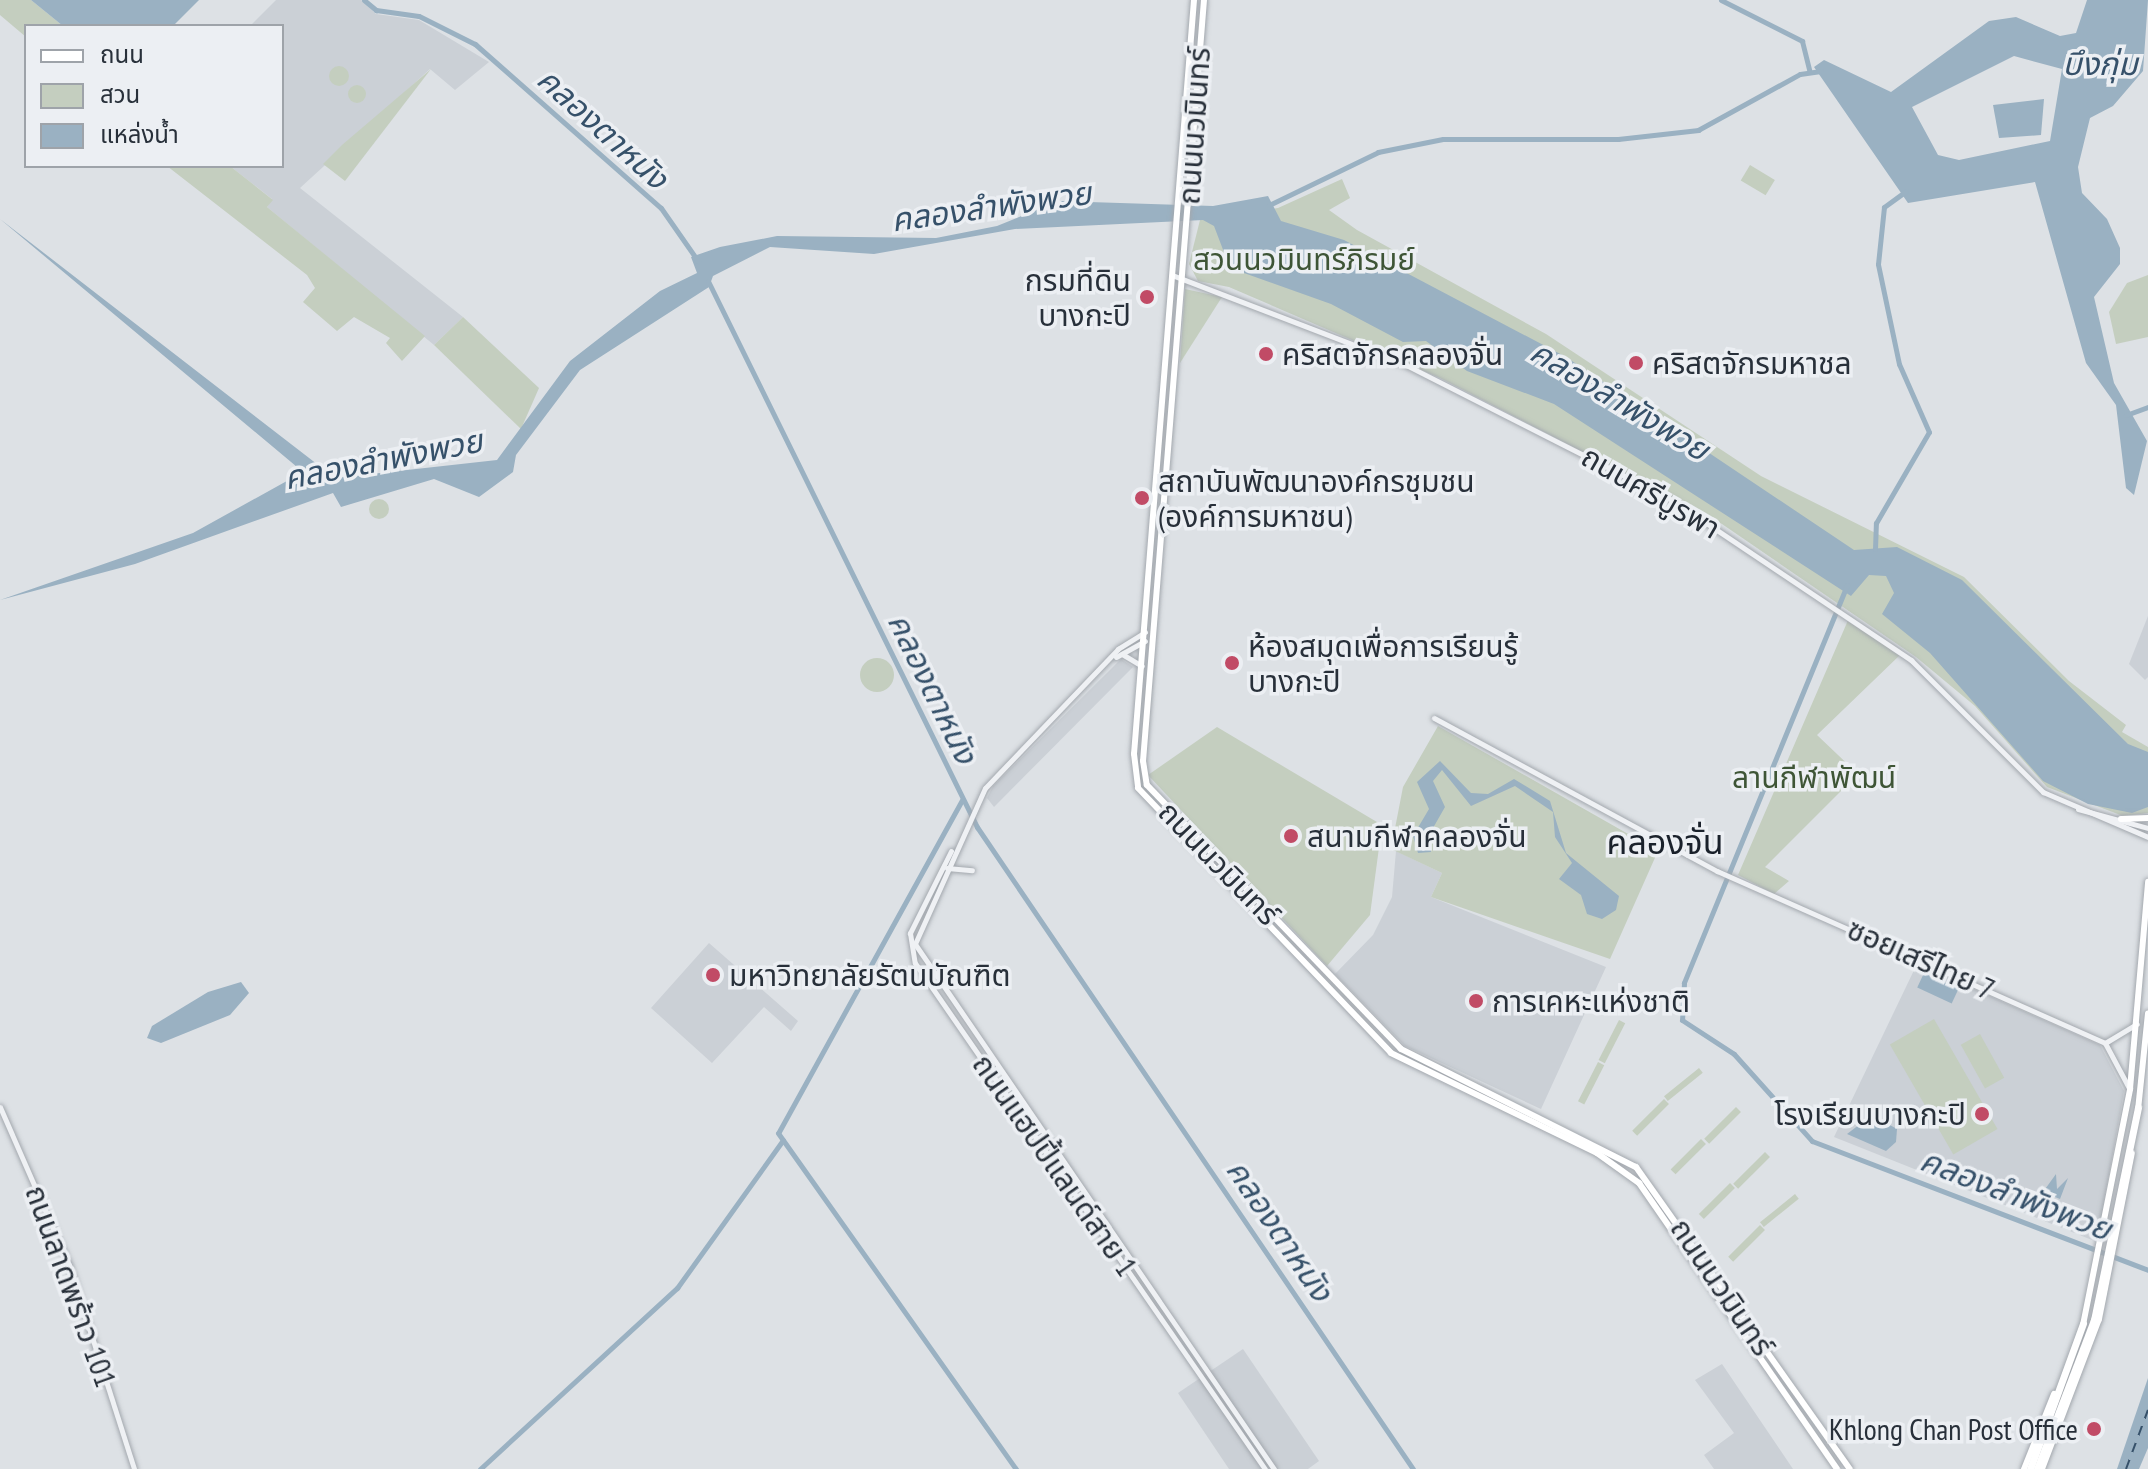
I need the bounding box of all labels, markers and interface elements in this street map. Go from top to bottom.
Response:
legend [24,24,284,168]
text: ถนน [100,39,144,70]
water label: บึงกุ่ม [2062,44,2138,82]
street label: ถนนนวมินทร์ [1171,46,1217,206]
water label: คลองตาหนัง [530,59,676,197]
text: สวน [100,79,140,110]
text: แหล่งน้ำ [100,119,179,150]
water label: คลองลำพังพวย [889,173,1093,239]
park label: สวนนวมินทร์ภิรมย์ [1193,241,1415,277]
place label: กรมที่ดิน บางกะปิ [1025,262,1131,332]
marker: กรมที่ดิน บางกะปิ [1138,288,1156,306]
water label: คลองลำพังพวย [1524,332,1716,468]
place label: คริสตจักรคลองจั่น [1282,336,1503,372]
marker: คริสตจักรคลองจั่น [1257,345,1275,363]
place label: คริสตจักรมหาชล [1652,345,1852,381]
marker: คริสตจักรมหาชล [1627,354,1645,372]
water label: คลองลำพังพวย [281,421,485,497]
street label: ถนนศรีบูรพา [1575,438,1727,546]
place label: สถาบันพัฒนาองค์กรชุมชน (องค์การมหาชน) [1158,463,1475,534]
marker: สถาบันพัฒนาองค์กรชุมชน (องค์การมหาชน) [1133,489,1151,507]
water label: คลองตาหนัง [880,607,986,769]
place label: ห้องสมุดเพื่อการเรียนรู้ บางกะปิ [1248,628,1518,698]
marker: ห้องสมุดเพื่อการเรียนรู้ บางกะปิ [1223,654,1241,672]
park label: ลานกีฬาพัฒน์ [1732,759,1896,795]
street label: ถนนนวมินทร์ [1151,794,1287,932]
place label: สนามกีฬาคลองจั่น [1307,818,1527,854]
district label: คลองจั่น [1607,822,1723,862]
marker: สนามกีฬาคลองจั่น [1282,827,1300,845]
street label: ซอยเสรีไทย 7 [1842,911,2000,1007]
place label: มหาวิทยาลัยรัตนบัณฑิต [729,957,1011,993]
marker: มหาวิทยาลัยรัตนบัณฑิต [704,966,722,984]
place label: การเคหะแห่งชาติ [1492,983,1690,1019]
marker: การเคหะแห่งชาติ [1467,992,1485,1010]
street label: ถนนแฮปปี้แลนด์สาย 1 [965,1047,1145,1283]
place label: โรงเรียนบางกะปิ [1774,1096,1966,1132]
marker: โรงเรียนบางกะปิ [1973,1105,1991,1123]
water label: คลองลำพังพวย [1915,1140,2117,1248]
water label: คลองตาหนัง [1219,1152,1341,1308]
street label: ถนนลาดพร้าว 101 [18,1180,124,1392]
street label: ถนนนวมินทร์ [1663,1212,1781,1362]
place label: Khlong Chan Post Office [1829,1411,2078,1447]
marker: Khlong Chan Post Office [2085,1420,2103,1438]

